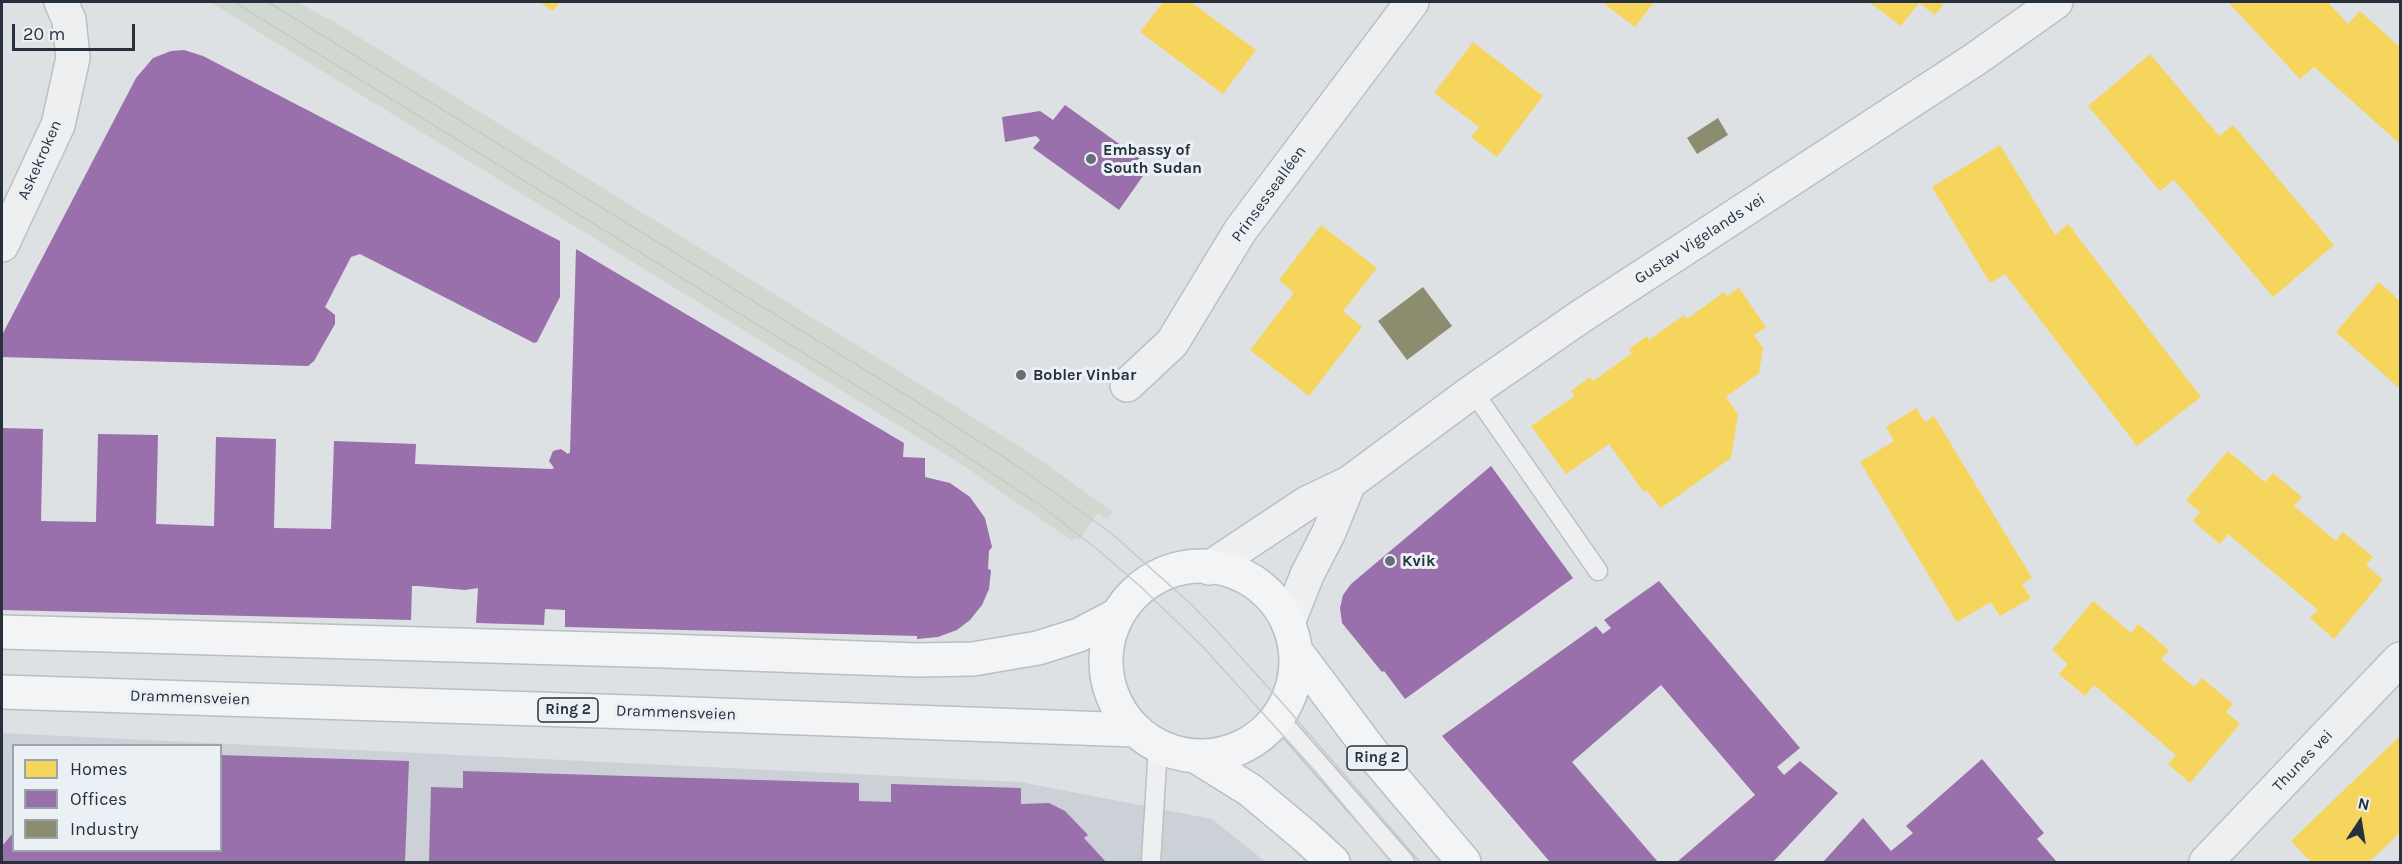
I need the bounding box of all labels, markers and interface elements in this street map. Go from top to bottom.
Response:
scale bar [15,12,138,50]
text: 20 m [23,23,65,45]
street label: Askekroken [14,117,66,203]
place label: Embassy of South Sudan [1103,140,1202,178]
street label: Prinsessealléen [1228,142,1310,246]
marker: Embassy of South Sudan [1084,152,1098,166]
street label: Gustav Vigelands vei [1631,190,1769,288]
place label: Bobler Vinbar [1033,365,1136,385]
marker: Bobler Vinbar [1014,368,1028,382]
place label: Kvik [1402,551,1435,571]
marker: Kvik [1383,554,1397,568]
street label: Drammensveien [130,686,250,710]
road number: Ring 2 [538,698,598,722]
street label: Drammensveien [616,701,736,725]
street label: Thunes vei [2269,726,2337,796]
legend [12,744,222,852]
road number: Ring 2 [1347,746,1407,770]
text: Homes [70,758,127,780]
text: Offices [70,788,127,810]
north arrow [2330,792,2390,852]
text: N [2356,793,2371,814]
text: Industry [70,818,139,840]

